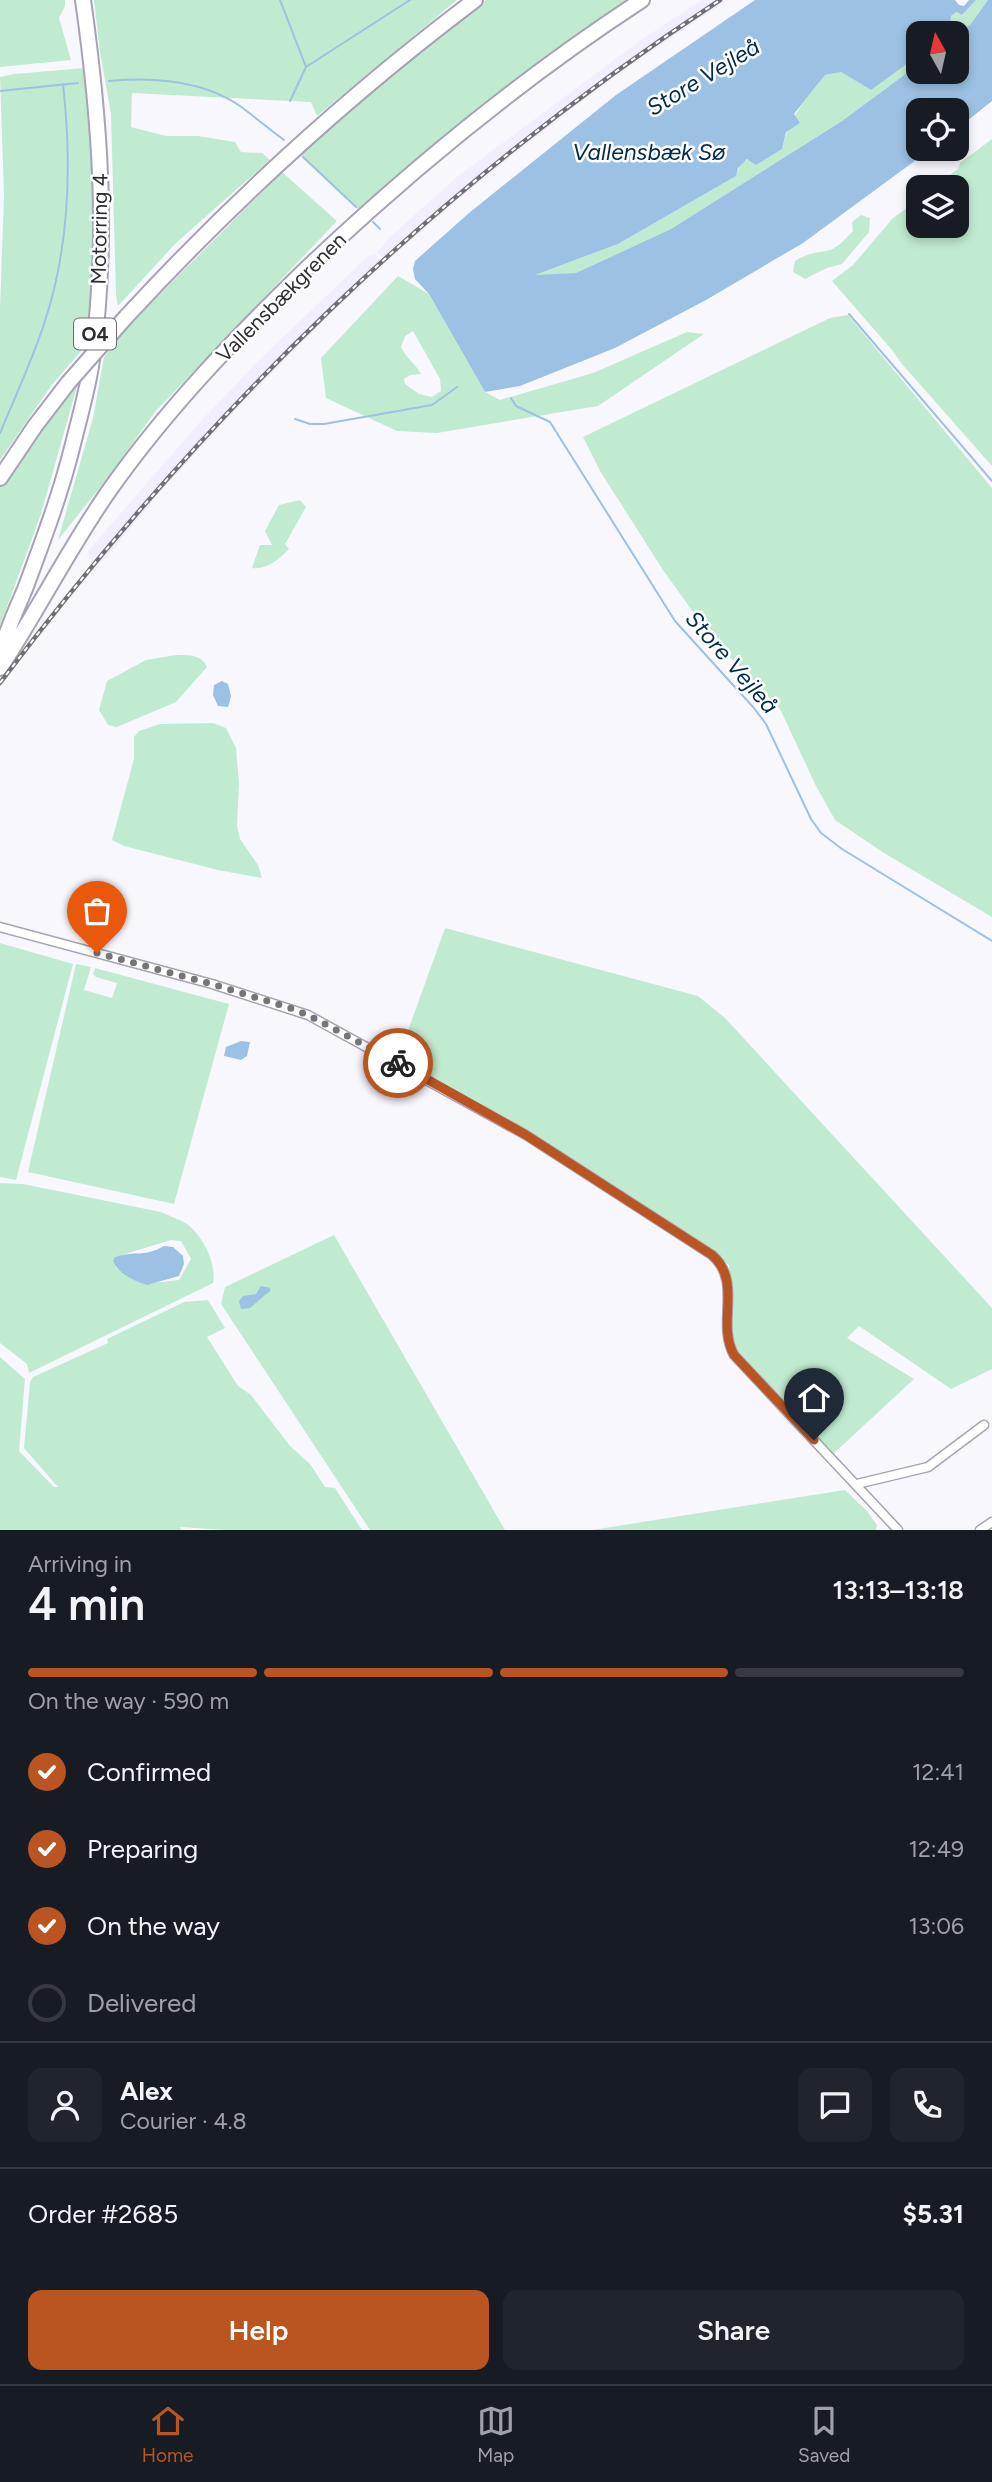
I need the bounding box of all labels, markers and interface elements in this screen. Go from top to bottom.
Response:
north arrow [906,21,970,84]
map controls [906,21,969,238]
water label: Store Vejleå [641,32,765,122]
button: locate [906,98,969,161]
water label: Vallensbæk Sø [572,138,726,166]
street label: Motorring 4 [86,173,112,285]
button: layers [906,175,969,238]
street label: Vallensbækgrenen [211,227,351,367]
road number: O4 [74,318,116,350]
water label: Store Vejleå [680,605,784,719]
pin [67,881,127,953]
icon: bag [78,892,116,930]
courier [363,1028,433,1098]
icon: bike [379,1044,417,1082]
pin [784,1368,844,1440]
icon: home [795,1379,833,1417]
text: Arriving in [28,1550,132,1578]
text: 13:13–13:18 [833,1574,964,1606]
text: 4 min [28,1576,145,1632]
text: On the way · 590 m [28,1687,229,1715]
icon: check [28,1753,66,1791]
text: Confirmed [87,1756,211,1788]
text: 12:41 [912,1758,964,1786]
icon: check [28,1830,66,1868]
text: Preparing [87,1833,198,1865]
text: 12:49 [909,1835,964,1863]
icon: check [28,1907,66,1945]
text: On the way [87,1910,220,1942]
text: 13:06 [908,1912,964,1940]
text: Delivered [87,1987,196,2019]
button: person [28,2068,102,2142]
button: chat [798,2068,872,2142]
button: phone [890,2068,964,2142]
text: Alex [120,2075,173,2107]
text: Courier · 4.8 [120,2107,247,2135]
text: Order #2685 [28,2198,178,2230]
text: $5.31 [903,2198,964,2230]
button: Help [28,2290,489,2370]
button: Share [503,2290,964,2370]
tab: Home [142,2402,193,2467]
tab: Map [477,2402,515,2467]
tab: Saved [798,2402,850,2467]

